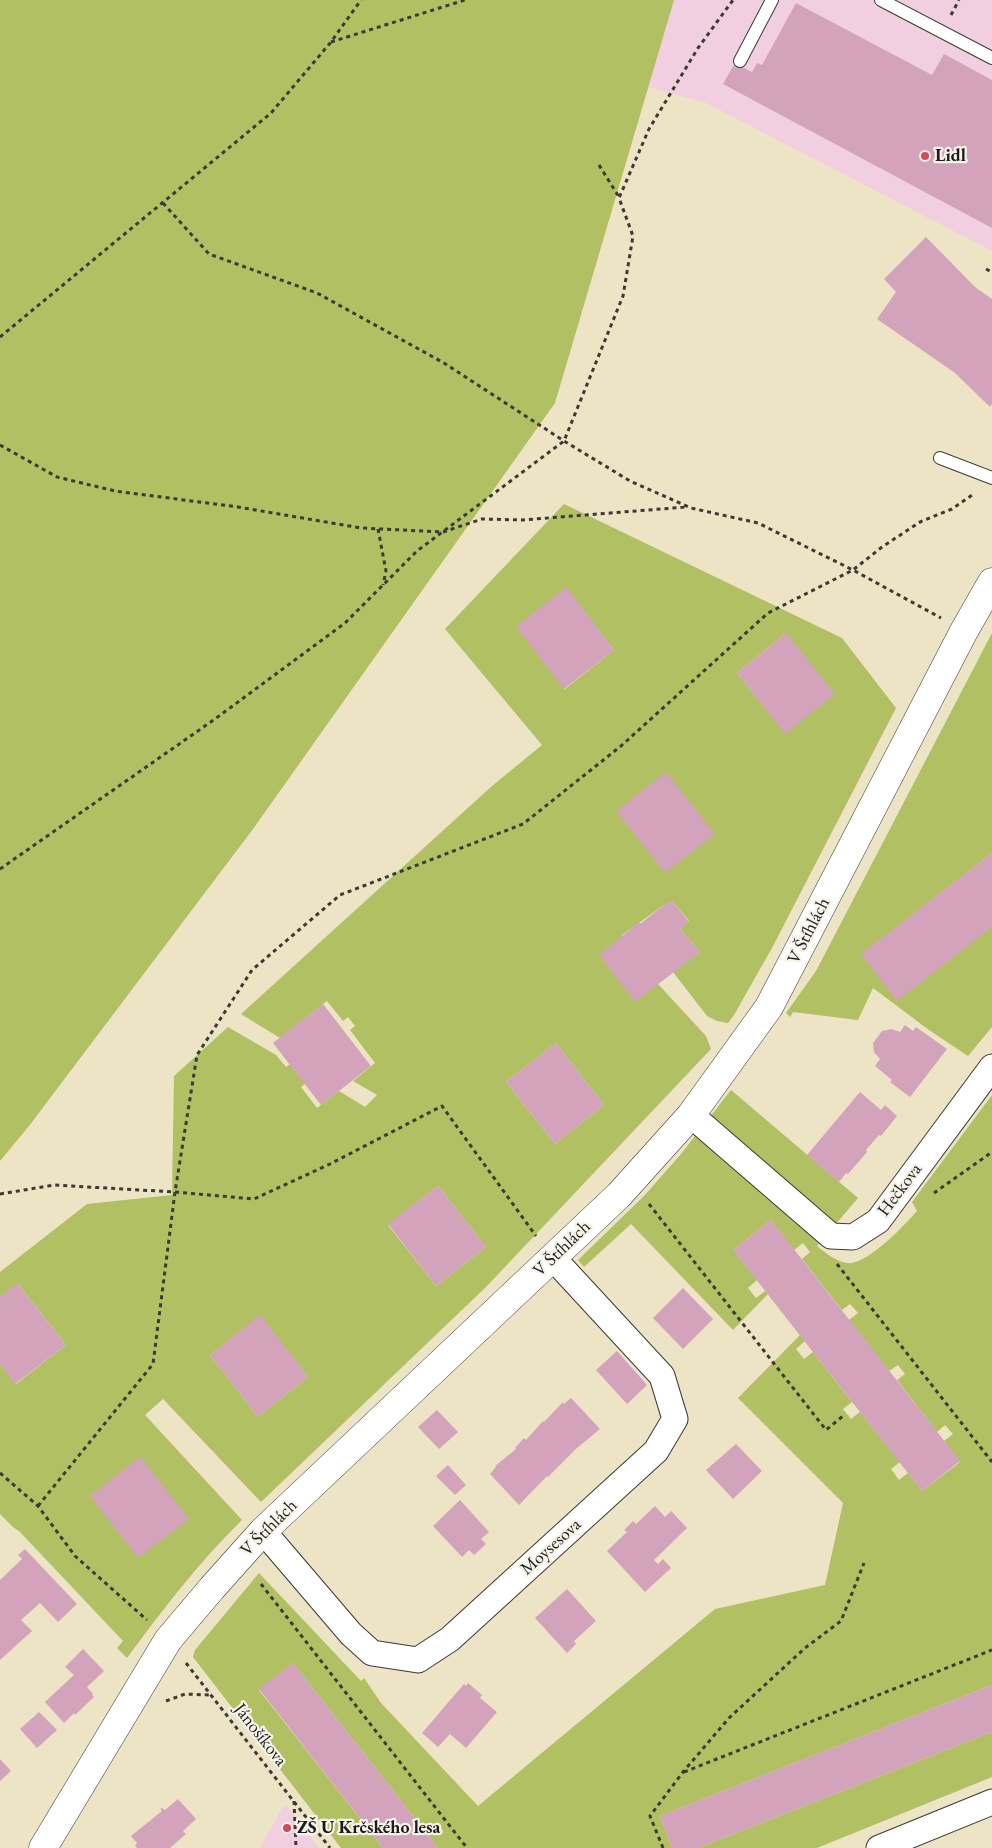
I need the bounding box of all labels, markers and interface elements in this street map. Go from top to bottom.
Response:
place label: Lidl [935,145,966,167]
marker: Lidl [919,150,931,162]
street label: V Štíhlách [783,894,835,968]
street label: Hečkova [873,1159,927,1221]
street label: V Štíhlách [529,1216,595,1282]
street label: V Štíhlách [236,1495,302,1561]
street label: Moysesova [516,1514,586,1580]
street label: Jánošíkova [229,1699,291,1771]
place label: ZŠ U Krčského lesa [297,1817,440,1839]
marker: ZŠ U Krčského lesa [281,1822,293,1834]

